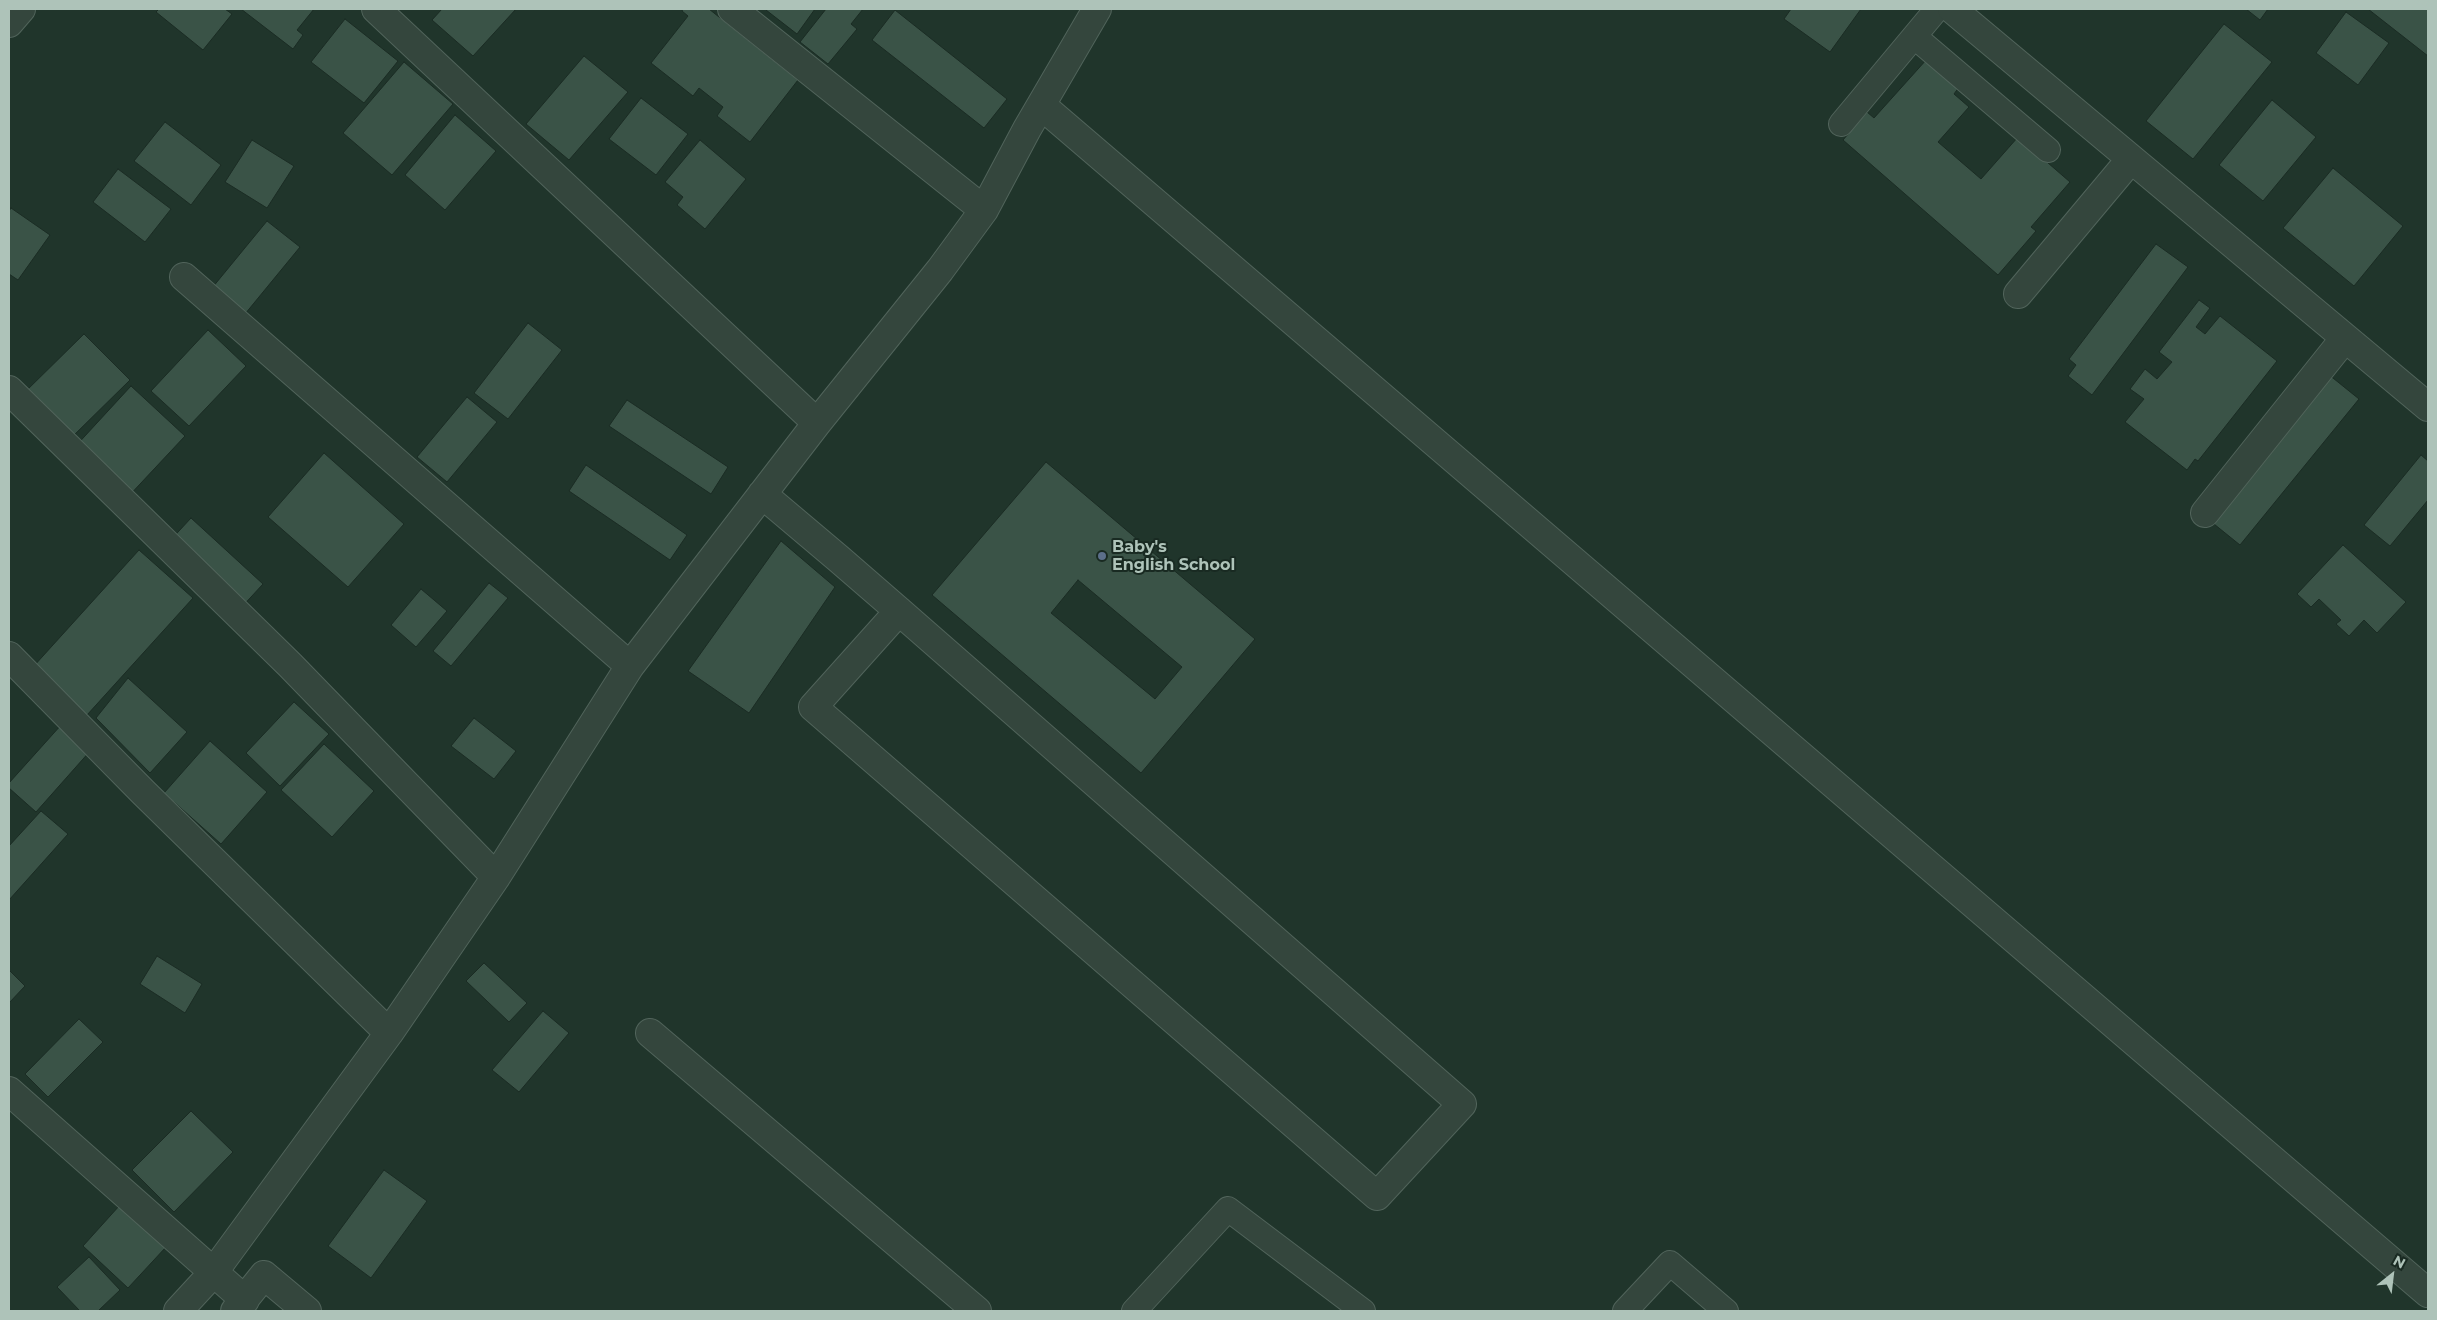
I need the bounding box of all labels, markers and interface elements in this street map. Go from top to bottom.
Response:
place label: Baby's English School [1112,537,1235,575]
marker: Baby's English School [1096,550,1108,562]
north arrow [2367,1250,2417,1300]
text: N [2390,1251,2409,1272]

